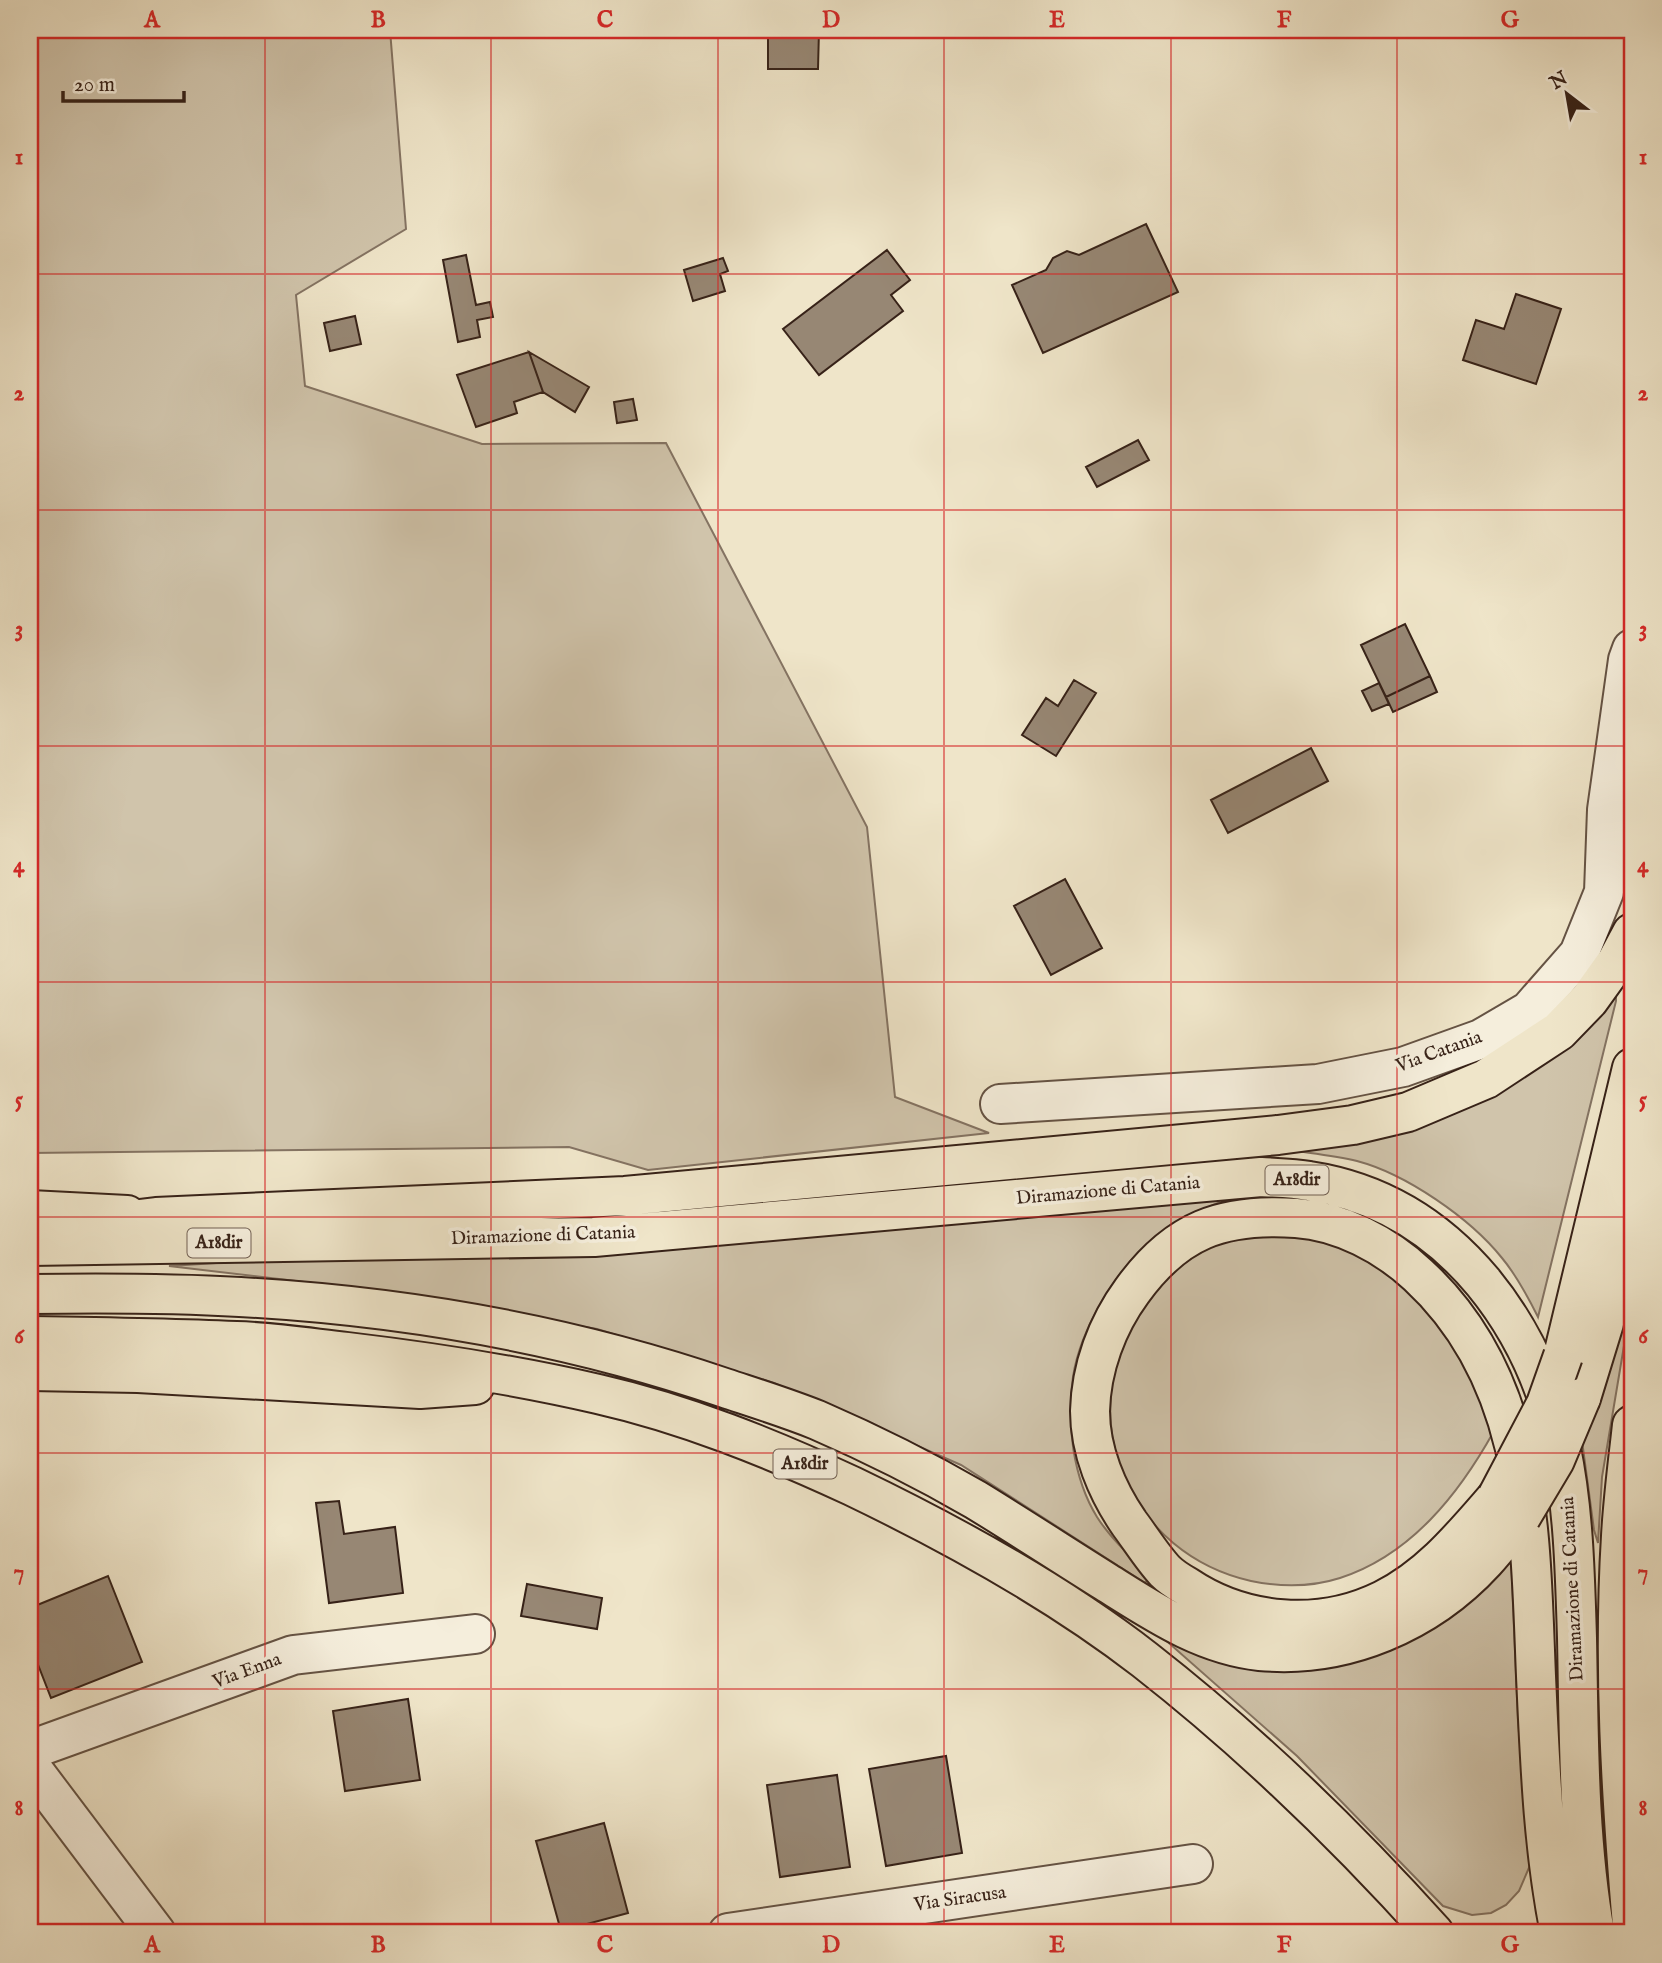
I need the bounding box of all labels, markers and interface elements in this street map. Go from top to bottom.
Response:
text: A [143,6,161,35]
text: B [370,6,386,35]
text: C [597,6,614,35]
text: D [822,6,840,35]
text: E [1049,6,1065,35]
text: F [1277,6,1292,35]
text: G [1501,6,1520,35]
scale bar [63,60,184,104]
north arrow [1532,60,1602,130]
text: N [1545,66,1573,96]
text: 20 m [74,72,115,99]
text: 1 [15,143,23,172]
text: 1 [1639,143,1647,172]
text: 2 [14,379,25,408]
text: 2 [1638,379,1649,408]
text: 3 [15,615,23,644]
text: 3 [1639,615,1647,644]
text: 4 [13,851,25,880]
text: 4 [1637,851,1649,880]
street label: Via Catania [1392,1025,1486,1079]
text: 5 [15,1086,24,1115]
text: 5 [1639,1086,1648,1115]
road number: A18dir [1266,1166,1328,1195]
street label: Diramazione di Catania [1015,1171,1202,1211]
street label: Diramazione di Catania [450,1221,636,1251]
road number: A18dir [188,1228,250,1258]
text: 6 [14,1322,25,1351]
text: 6 [1638,1322,1649,1351]
road number: A18dir [774,1450,836,1478]
street label: Diramazione di Catania [1556,1495,1590,1682]
text: 7 [14,1558,24,1587]
text: 7 [1638,1558,1648,1587]
street label: Via Enna [208,1647,285,1695]
text: 8 [14,1794,24,1823]
text: 8 [1638,1794,1648,1823]
street label: Via Siracusa [911,1881,1008,1917]
text: A [143,1931,161,1960]
text: B [370,1931,386,1960]
text: C [597,1931,614,1960]
text: D [822,1931,840,1960]
text: E [1049,1931,1065,1960]
text: F [1277,1931,1292,1960]
text: G [1501,1931,1520,1960]

